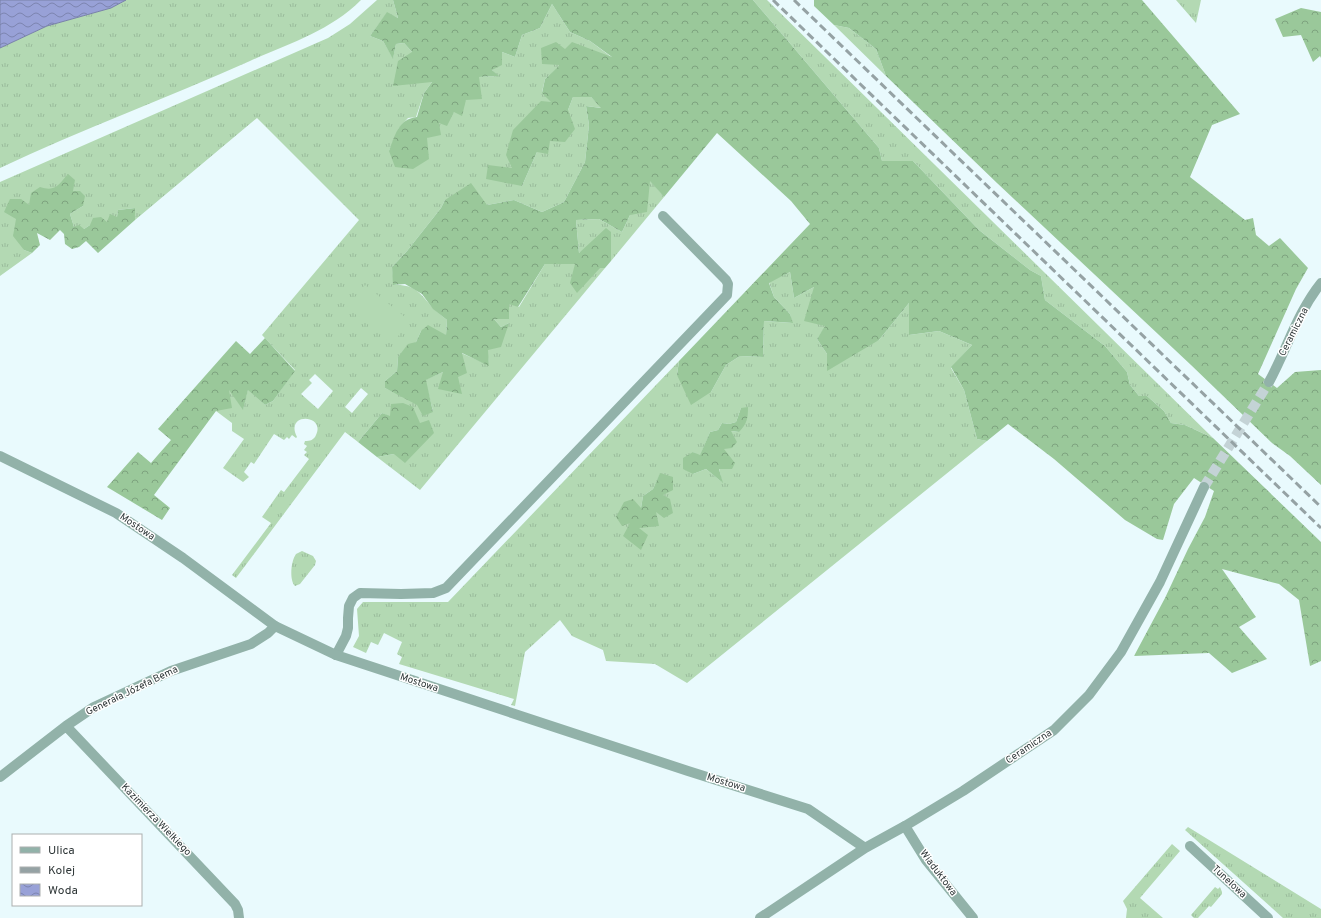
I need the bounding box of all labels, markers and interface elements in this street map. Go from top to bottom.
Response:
street label: Ceramiczna [1276,305,1312,359]
street label: Mostowa [117,511,157,543]
street label: Generała Józefa Bema [84,663,180,719]
street label: Mostowa [398,671,440,695]
street label: Ceramiczna [1003,727,1055,767]
street label: Mostowa [705,771,747,795]
street label: Kazimierza Wielkiego [118,781,194,859]
legend [12,834,142,906]
text: Ulica [48,843,75,859]
street label: Wiaduktowa [916,847,960,899]
text: Kolej [48,863,75,879]
street label: Tunelowa [1209,863,1249,901]
text: Woda [48,883,78,899]

